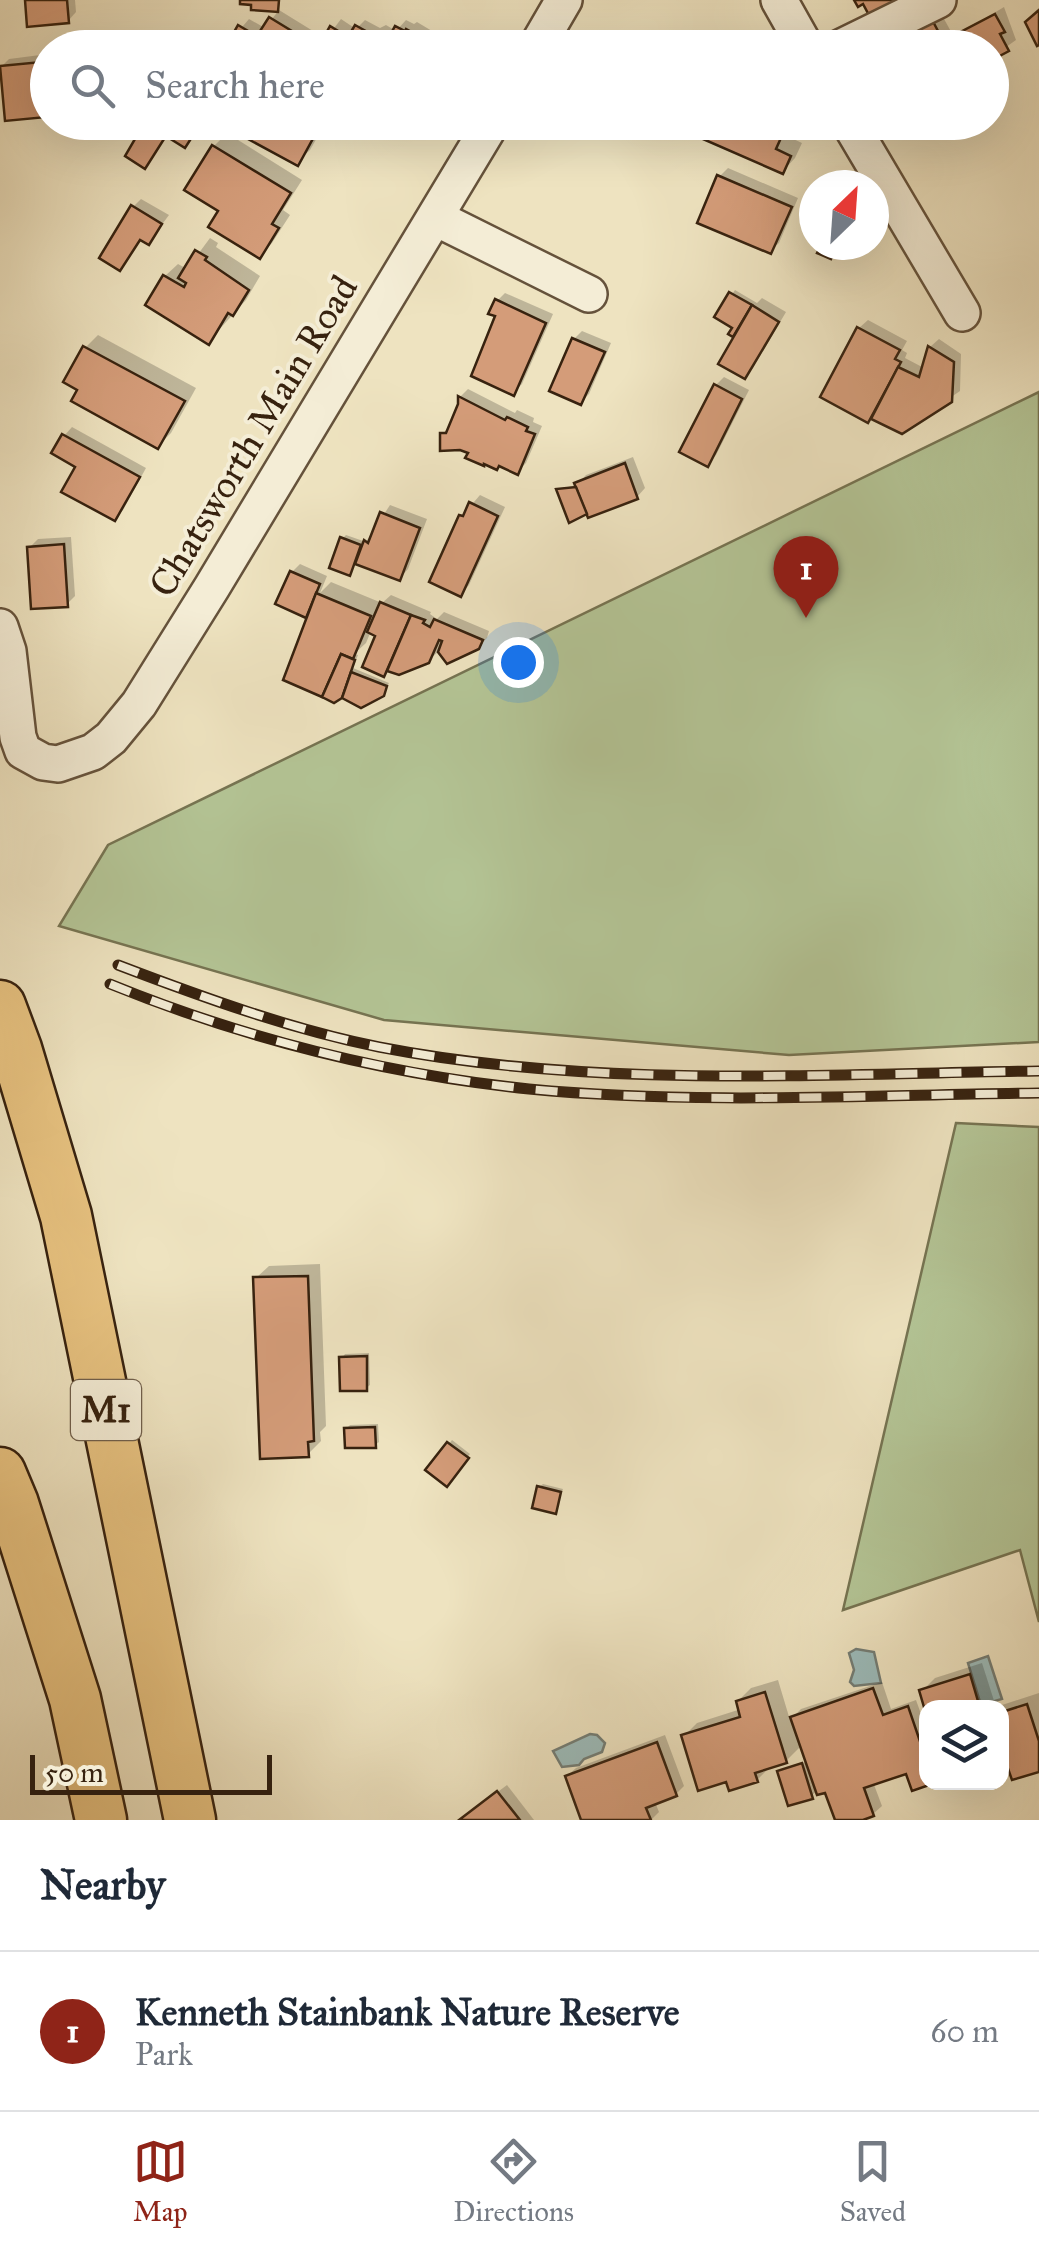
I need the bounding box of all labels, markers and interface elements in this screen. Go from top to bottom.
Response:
search box [30,30,1009,140]
icon: search [65,58,120,113]
text: Search here [145,62,325,108]
north arrow [799,170,889,260]
street label: Chatsworth Main Road [139,267,367,605]
pin: 1 [774,536,838,618]
your location [493,637,544,688]
road number: M1 [71,1380,141,1440]
map controls [919,1700,1009,1790]
button: layers [919,1700,1009,1790]
scale bar [30,1750,272,1794]
text: 50 m [45,1755,104,1790]
text: Nearby [40,1859,165,1911]
text: Kenneth Stainbank Nature Reserve [135,1989,680,2035]
text: 1 [66,2012,79,2051]
text: 60 m [930,2012,999,2051]
text: Park [135,2035,193,2074]
tab: Map [133,2134,188,2229]
tab: Directions [453,2134,574,2229]
tab: Saved [840,2134,906,2229]

